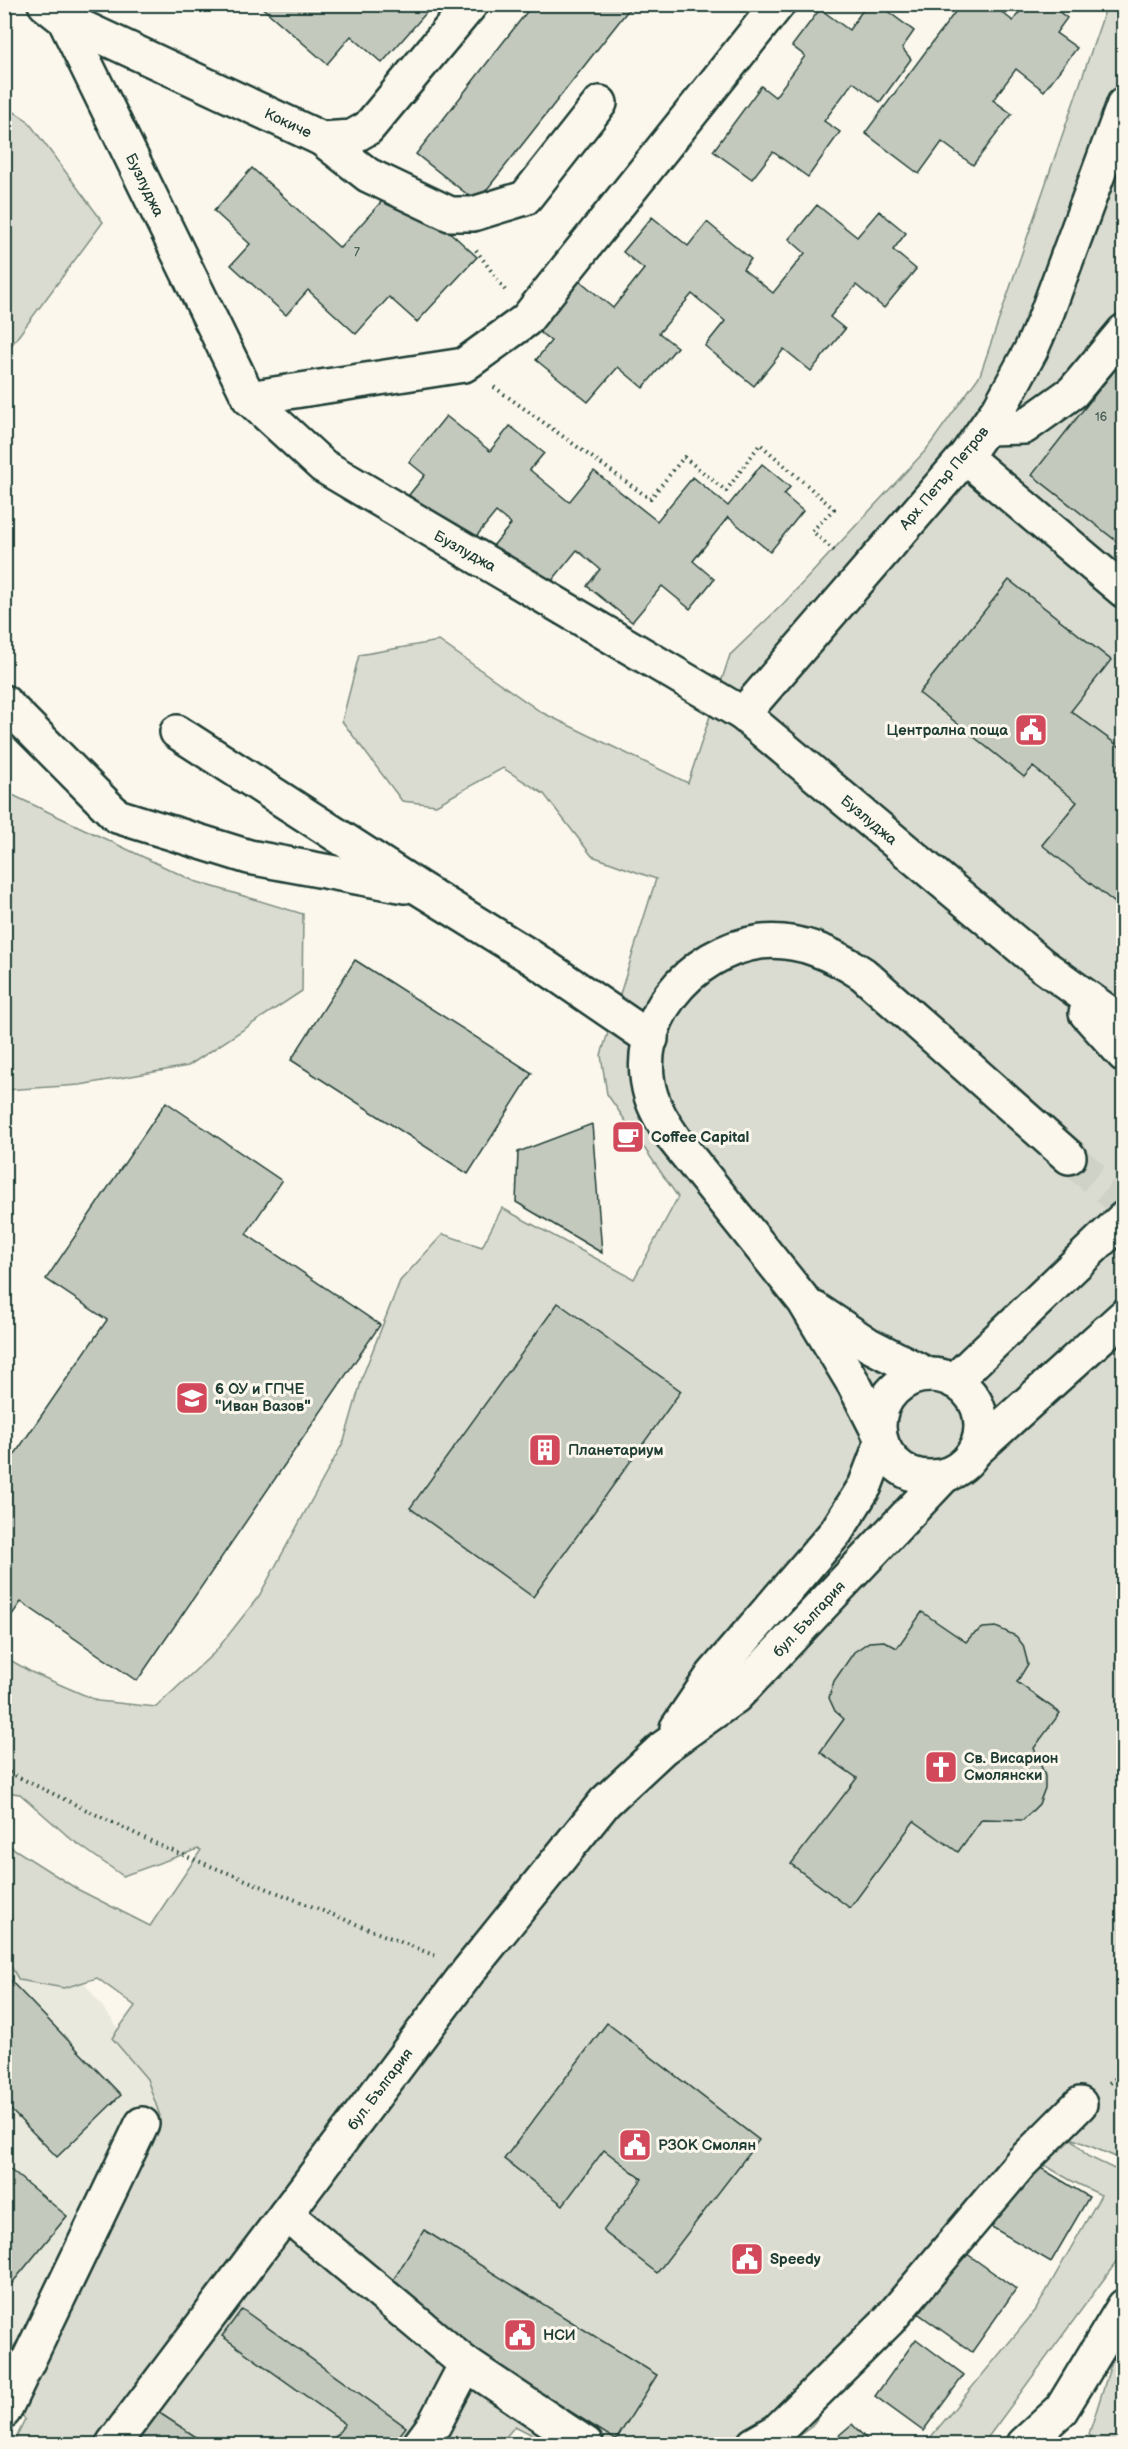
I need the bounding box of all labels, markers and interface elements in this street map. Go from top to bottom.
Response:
street label: Кокиче [261,104,314,143]
street label: Бузлуджа [121,150,168,220]
house number: 7 [354,245,360,260]
house number: 16 [1095,410,1107,425]
street label: Арх. Петър Петров [895,423,993,535]
street label: Бузлуджа [430,527,499,576]
public building icon: Централна поща [1013,712,1049,748]
place label: Централна поща [887,721,1008,740]
street label: Бузлуджа [836,791,901,850]
cafe icon: Coffee Capital [610,1119,646,1155]
place label: Coffee Capital [651,1128,749,1147]
school or university icon: 6 ОУ и ГПЧЕ "Иван Вазов" [174,1380,210,1416]
place label: 6 ОУ и ГПЧЕ "Иван Вазов" [215,1380,311,1416]
building icon: Планетариум [527,1432,563,1468]
place label: Планетариум [568,1441,664,1460]
street label: бул. България [769,1577,850,1661]
church icon: Св. Висарион Смолянски [923,1749,959,1785]
place label: Св. Висарион Смолянски [964,1749,1058,1785]
street label: бул. България [343,2045,417,2134]
public building icon: РЗОК Смолян [617,2127,653,2163]
place label: РЗОК Смолян [658,2136,756,2155]
public building icon: Speedy [729,2241,765,2277]
place label: Speedy [770,2250,821,2269]
public building icon: НСИ [502,2317,538,2353]
place label: НСИ [543,2326,576,2345]

